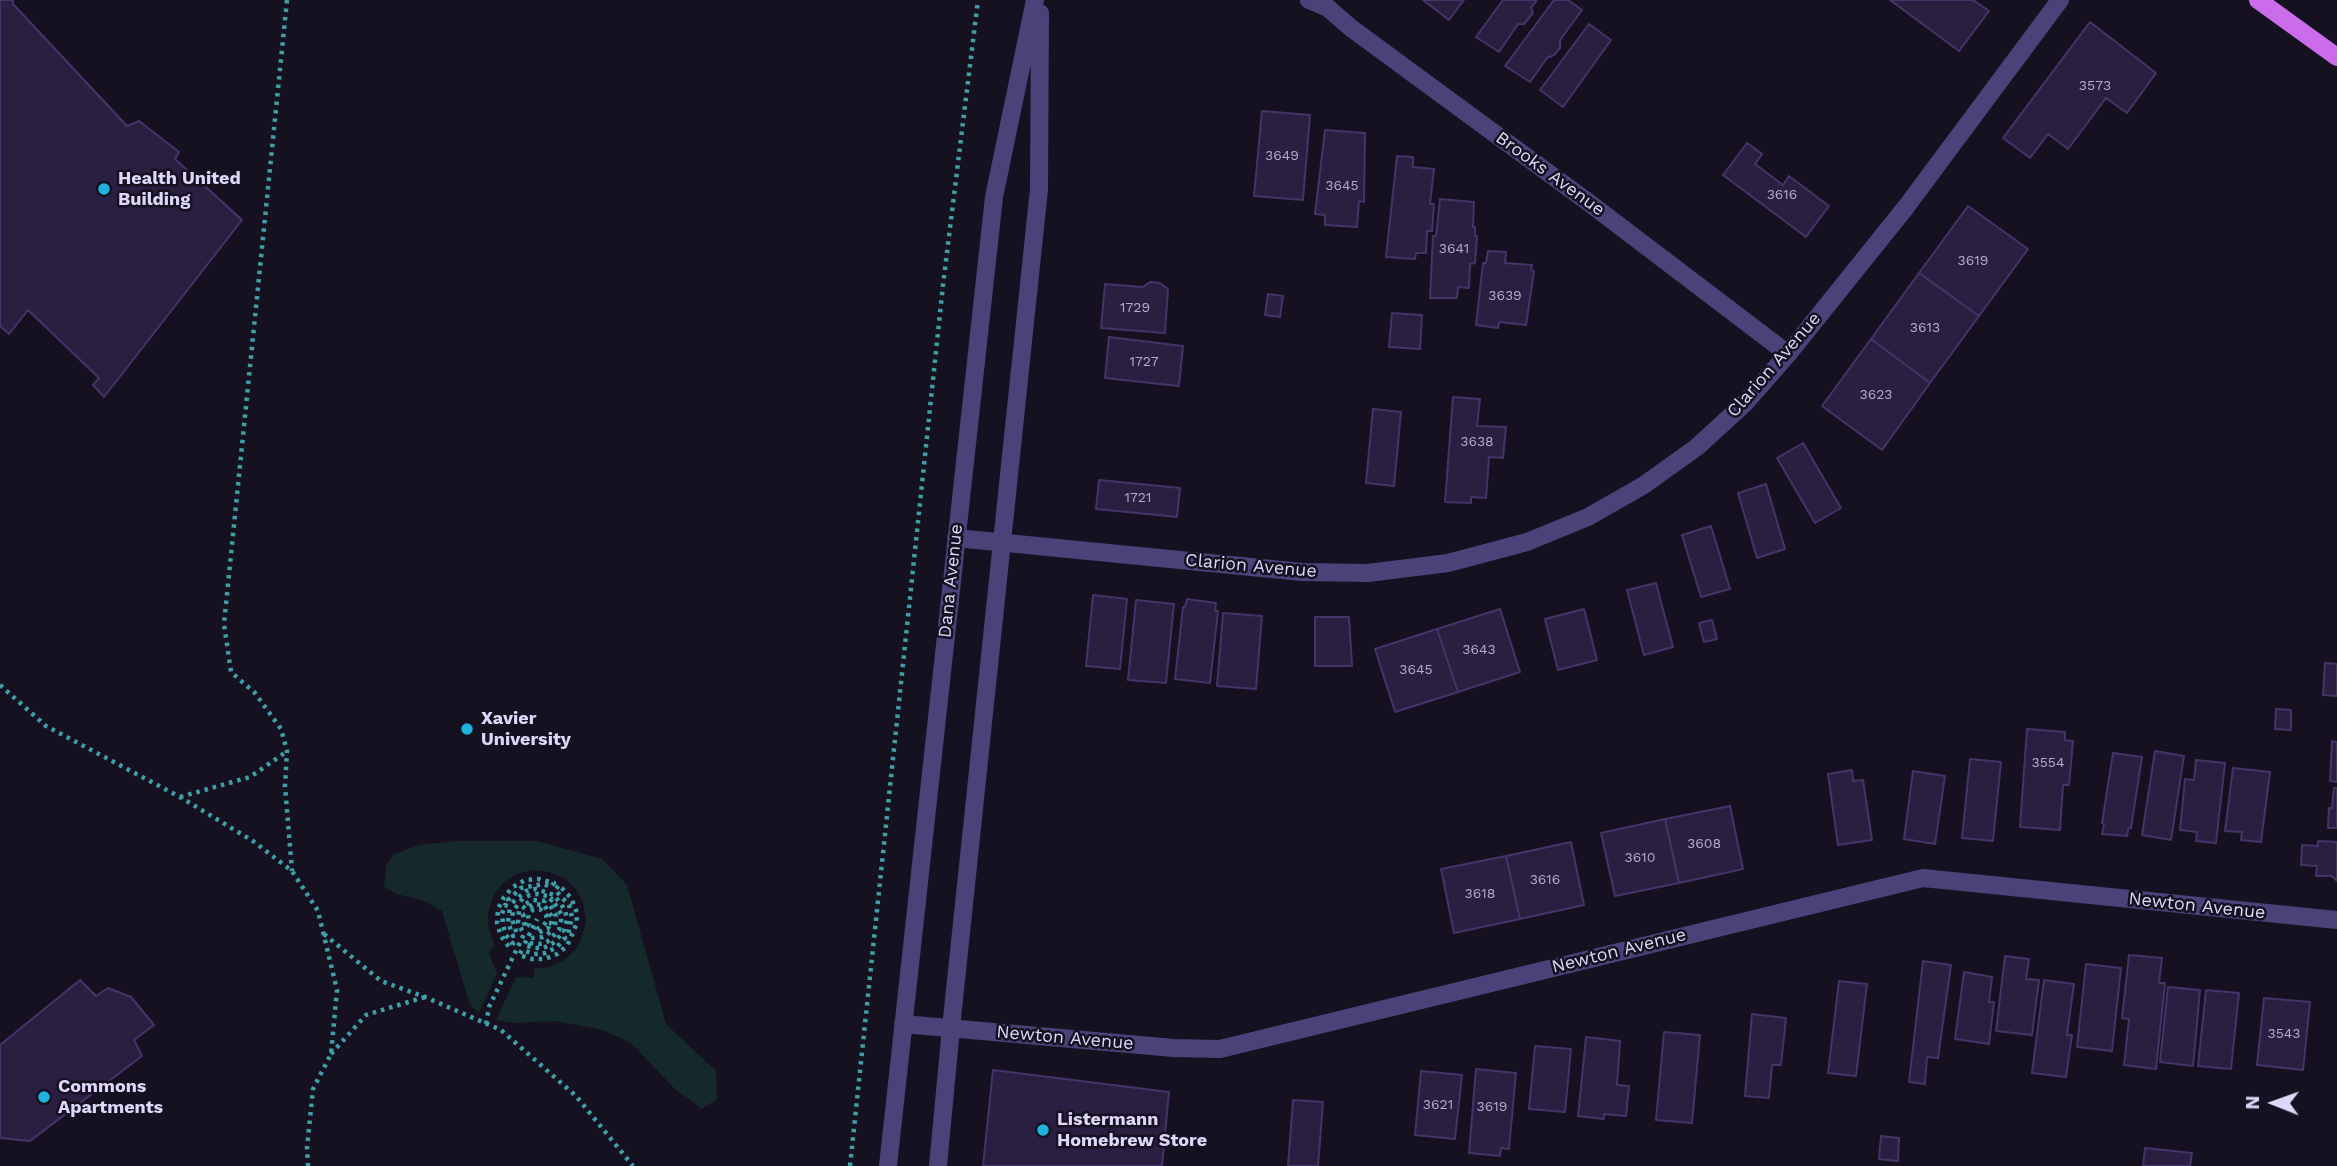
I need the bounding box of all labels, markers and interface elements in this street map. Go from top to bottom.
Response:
house number: 3573 [2079,78,2111,94]
street label: Brooks Avenue [1491,127,1609,221]
house number: 3649 [1265,148,1299,164]
place label: Health United Building [118,168,241,210]
house number: 3645 [1325,178,1359,194]
marker: Health United Building [96,181,112,197]
house number: 3616 [1767,187,1797,203]
house number: 3641 [1439,241,1469,257]
house number: 3619 [1958,253,1988,269]
house number: 3639 [1488,288,1522,304]
house number: 1729 [1120,300,1150,316]
street label: Clarion Avenue [1723,308,1825,422]
house number: 3613 [1910,320,1940,336]
house number: 1727 [1129,354,1159,370]
house number: 3623 [1860,387,1892,403]
house number: 3638 [1460,434,1494,450]
house number: 1721 [1125,490,1151,506]
street label: Dana Avenue [934,523,968,639]
street label: Clarion Avenue [1184,549,1318,583]
house number: 3643 [1462,642,1496,658]
house number: 3645 [1399,662,1433,678]
place label: Xavier University [481,708,571,750]
marker: Xavier University [459,721,475,737]
house number: 3554 [2031,755,2065,771]
house number: 3608 [1687,836,1721,852]
house number: 3610 [1625,850,1655,866]
house number: 3616 [1530,872,1560,888]
house number: 3618 [1465,886,1495,902]
street label: Newton Avenue [2127,888,2267,924]
street label: Newton Avenue [1550,924,1688,978]
street label: Newton Avenue [996,1021,1134,1055]
house number: 3543 [2267,1026,2301,1042]
north arrow [2239,1068,2309,1138]
place label: Commons Apartments [58,1076,163,1118]
marker: Commons Apartments [36,1089,52,1105]
text: N [2241,1095,2264,1110]
house number: 3621 [1423,1097,1453,1113]
house number: 3619 [1477,1099,1507,1115]
place label: Listermann Homebrew Store [1057,1109,1207,1152]
marker: Listermann Homebrew Store [1035,1122,1051,1138]

